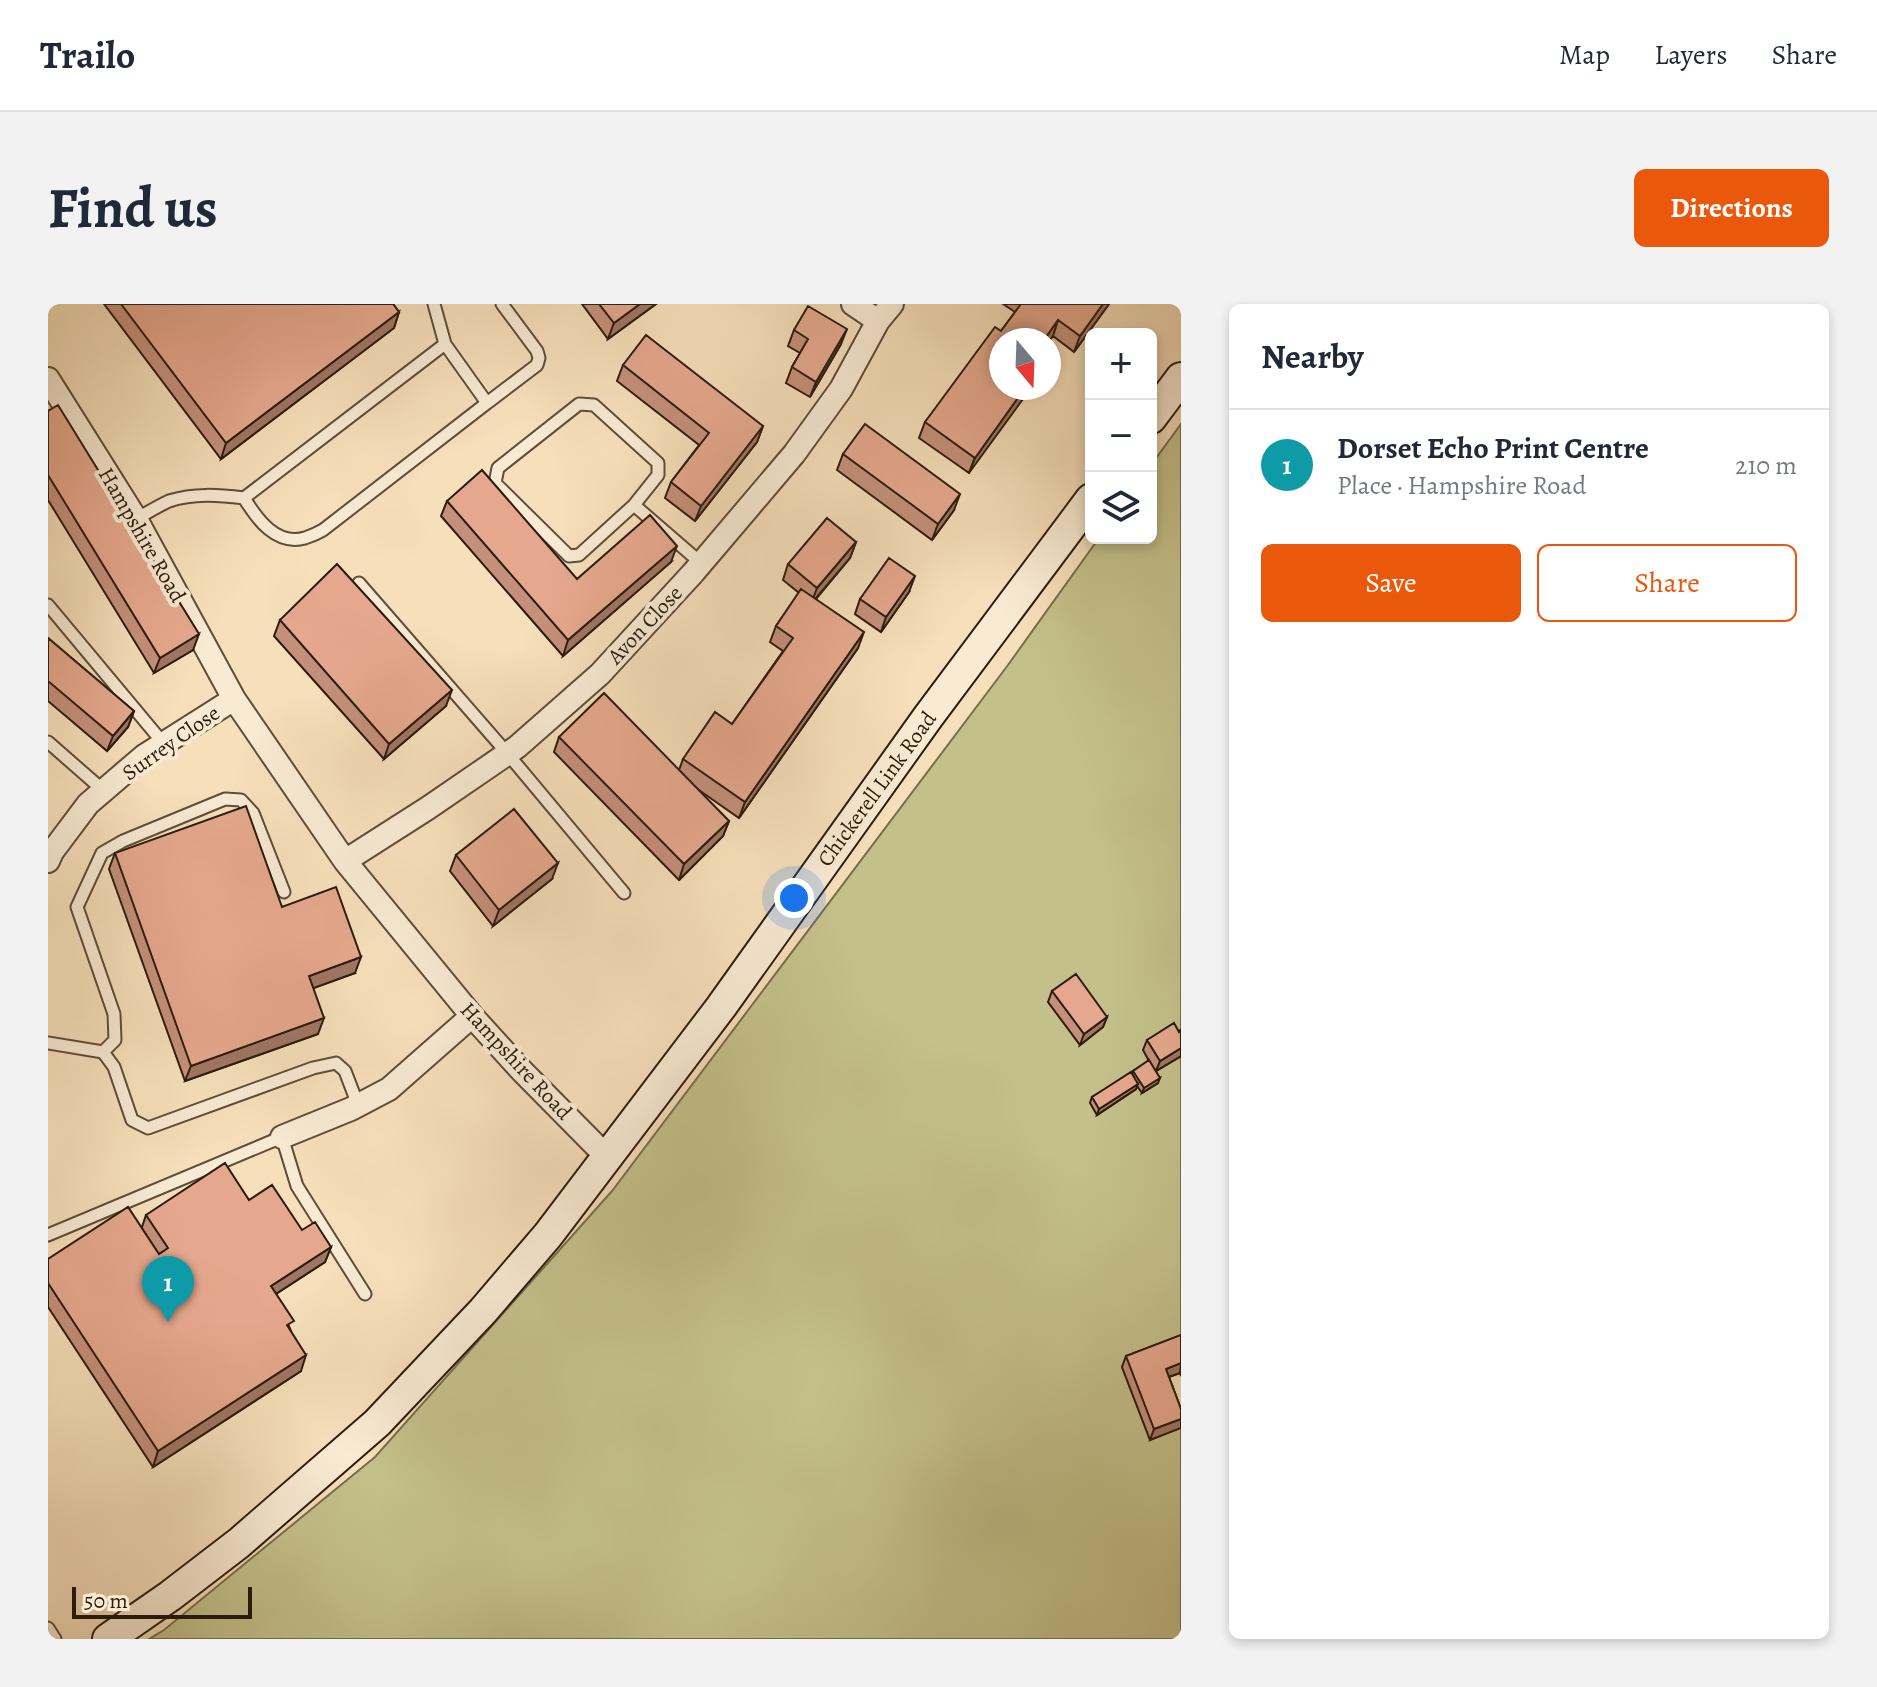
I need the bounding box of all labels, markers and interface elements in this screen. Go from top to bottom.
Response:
text: Trailo [40,29,135,81]
text: Map [1559,36,1610,74]
text: Layers [1654,36,1727,74]
text: Share [1771,36,1837,74]
button: Directions [1634,169,1829,247]
text: Find us [48,170,218,246]
north arrow [989,328,1061,400]
map controls [1085,328,1157,544]
button: + [1085,328,1157,400]
text: Nearby [1261,333,1364,380]
button: − [1085,400,1157,472]
text: Dorset Echo Print Centre [1337,428,1649,468]
text: 1 [1282,448,1292,483]
text: 210 m [1735,448,1797,483]
street label: Hampshire Road [91,462,193,608]
text: Place · Hampshire Road [1337,468,1586,503]
button: layers [1085,472,1157,544]
button: Save [1261,544,1521,622]
button: Share [1537,544,1797,622]
street label: Avon Close [600,579,689,672]
street label: Surrey Close [116,698,226,788]
street label: Chickerell Link Road [810,705,944,873]
your location [774,878,814,918]
street label: Hampshire Road [453,995,579,1127]
pin: 1 [142,1256,194,1322]
scale bar [72,1583,252,1619]
text: 50 m [84,1586,128,1616]

